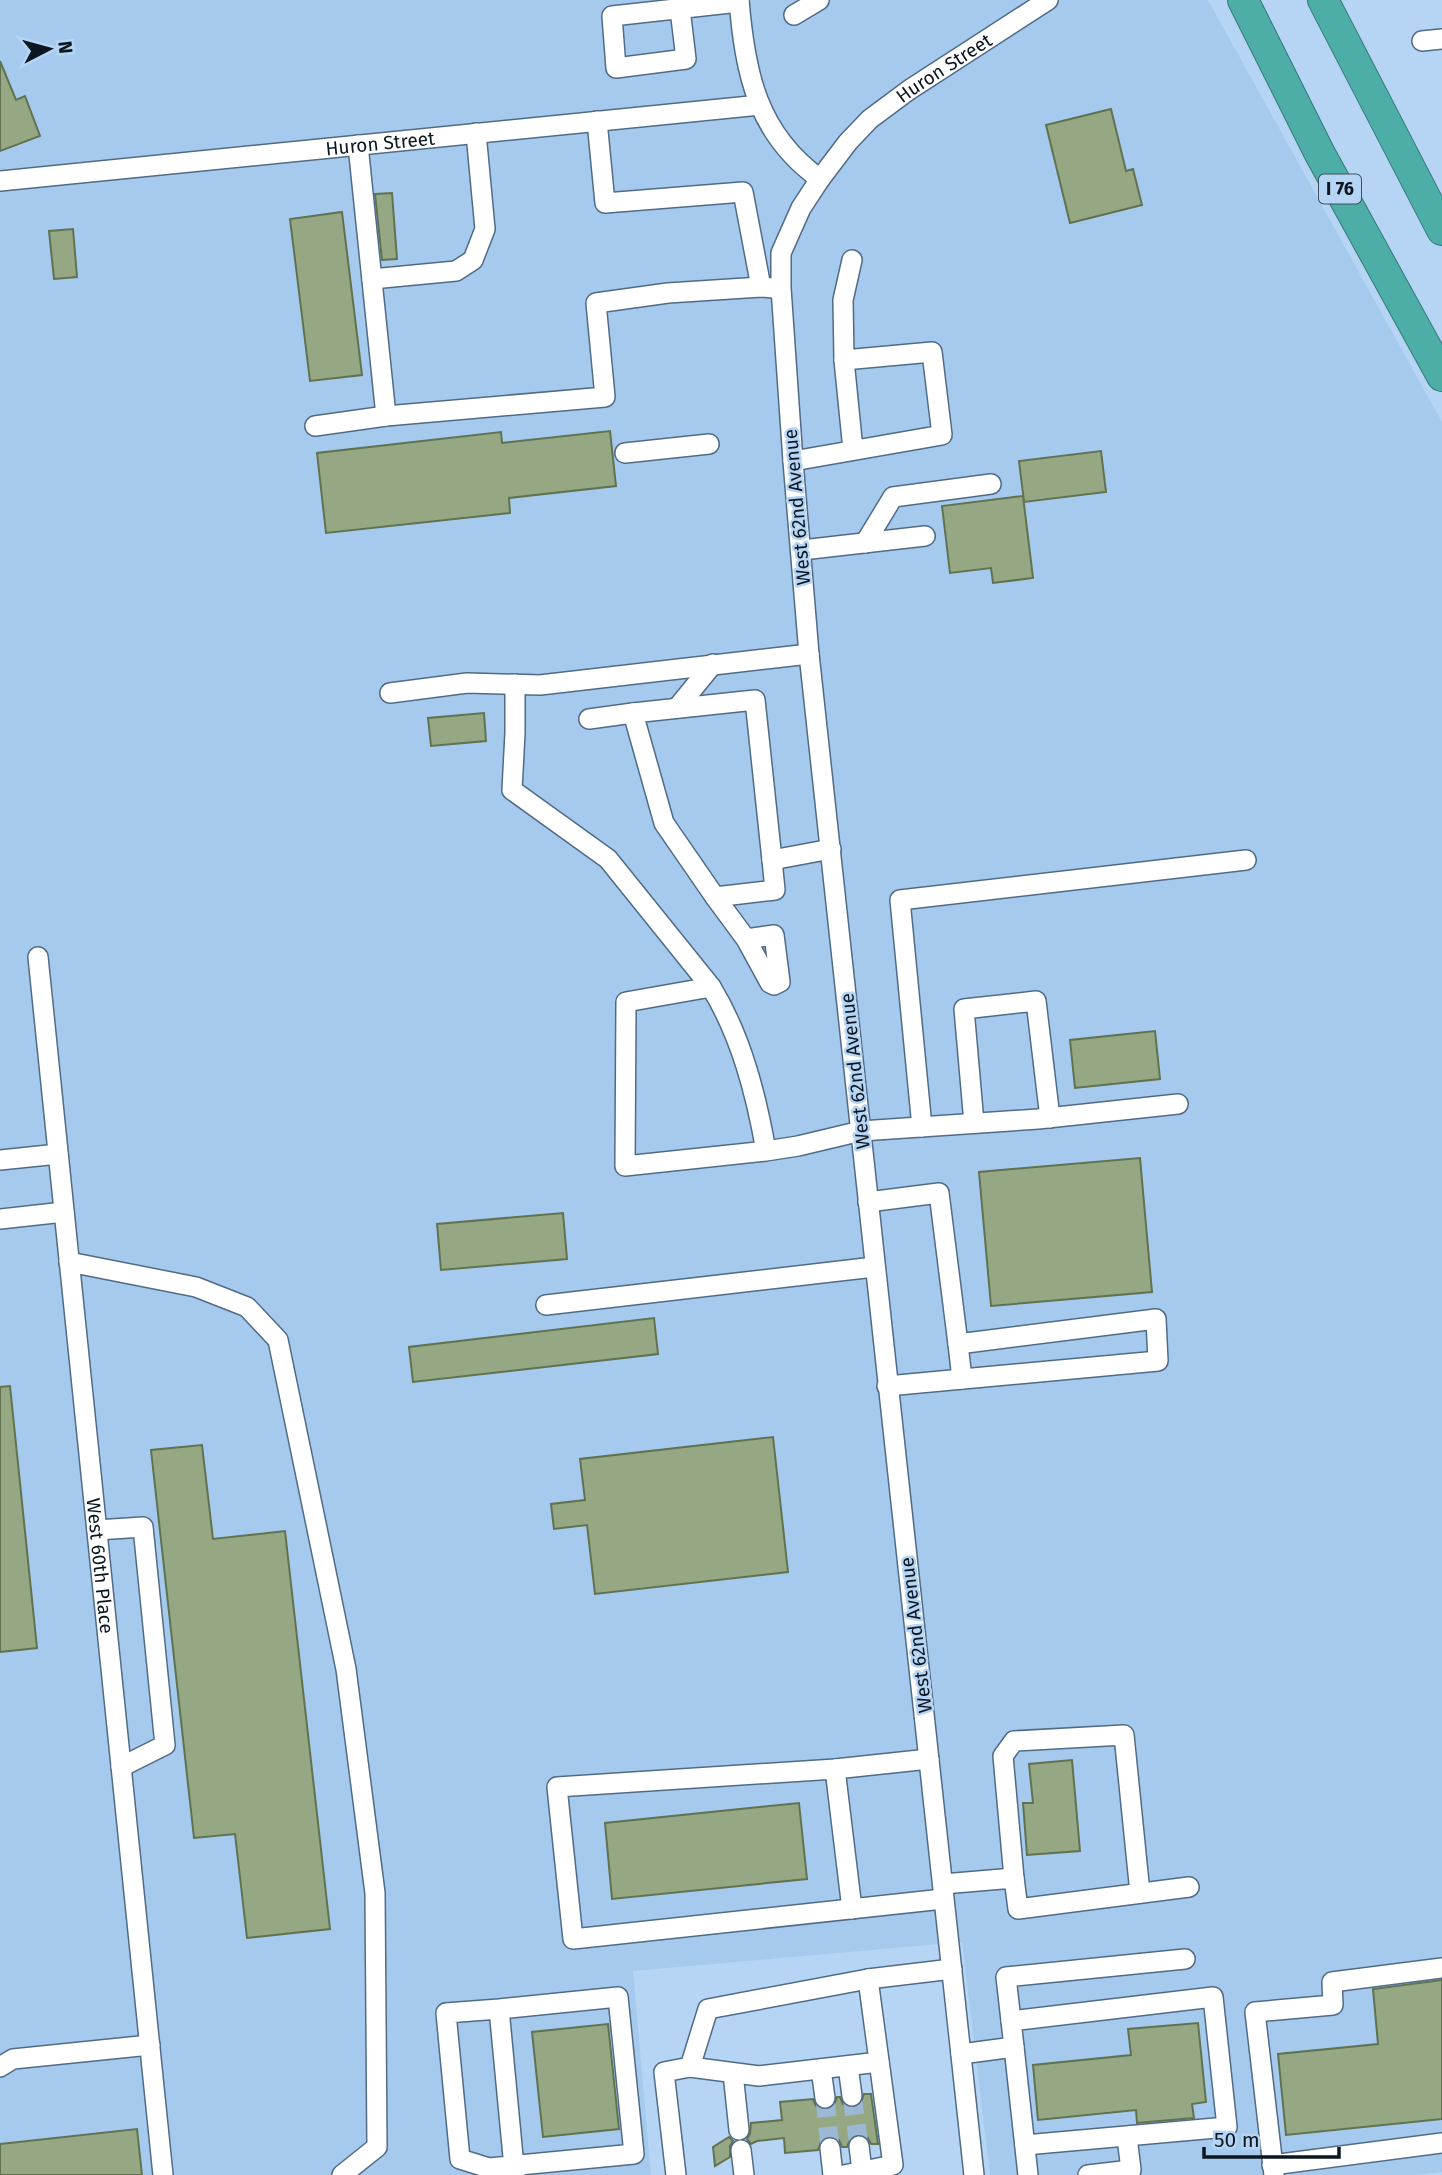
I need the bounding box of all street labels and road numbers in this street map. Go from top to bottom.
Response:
street label: Huron Street [891,28,996,107]
street label: Huron Street [324,126,436,160]
road number: I 76 [1319,174,1361,204]
street label: West 62nd Avenue [779,428,815,586]
street label: West 62nd Avenue [835,992,875,1150]
street label: West 60th Place [82,1497,119,1635]
street label: West 62nd Avenue [895,1556,937,1714]

